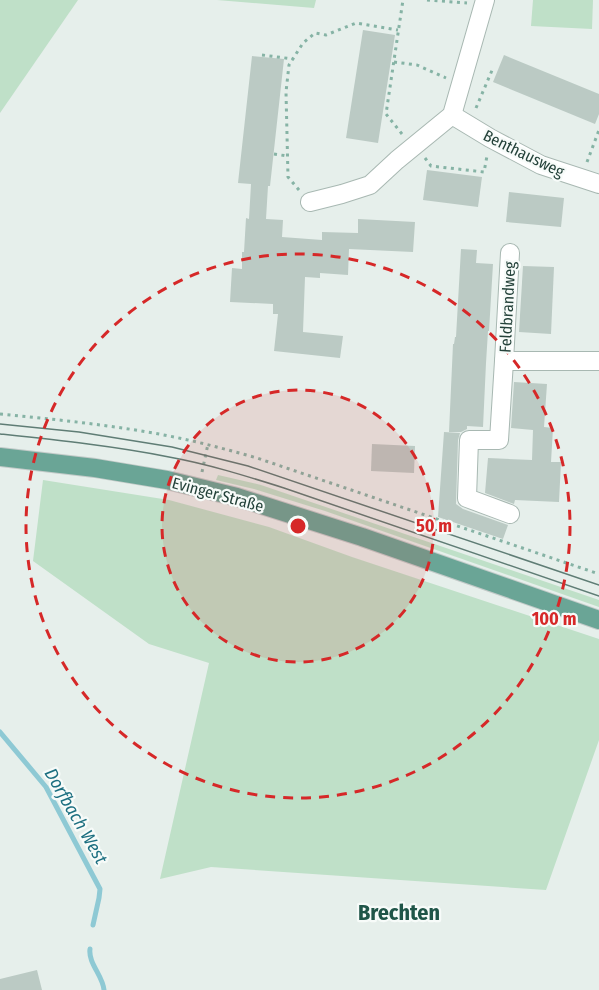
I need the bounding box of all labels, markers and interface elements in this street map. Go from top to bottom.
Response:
street label: Benthausweg [480,126,568,181]
street label: Feldbrandweg [496,260,519,353]
street label: Evinger Straße [170,473,266,516]
text: 50 m [416,515,452,537]
centre of rings [288,516,308,536]
text: 100 m [532,608,576,630]
water label: Dorfbach West [40,764,112,868]
district label: Brechten [358,899,440,926]

